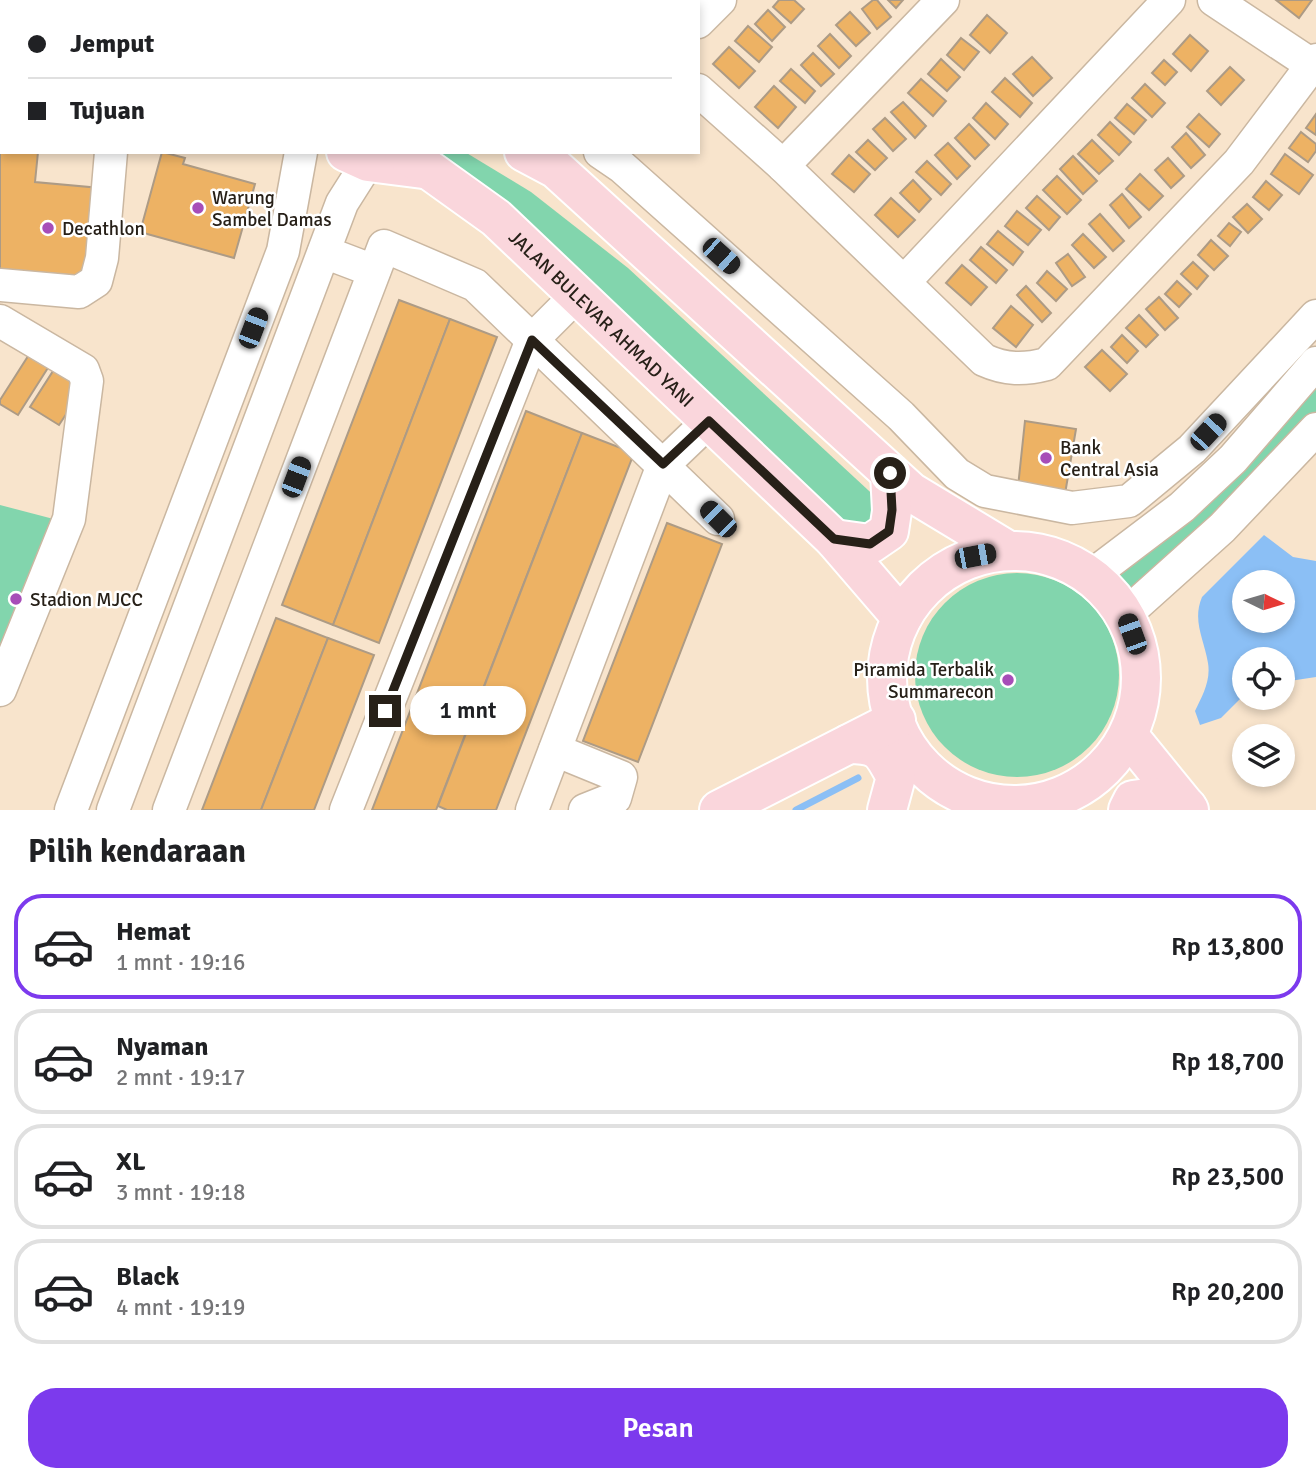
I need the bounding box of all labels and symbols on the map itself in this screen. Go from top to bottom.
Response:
place label: Warung Sambel Damas [212,186,331,232]
marker: Warung Sambel Damas [190,200,206,216]
place label: Decathlon [62,217,145,241]
marker: Decathlon [40,220,56,236]
street label: JALAN BULEVAR AHMAD YANI [503,225,699,413]
car [699,234,744,278]
car [236,305,271,351]
car [1186,409,1231,455]
place label: Bank Central Asia [1060,436,1159,482]
marker: Bank Central Asia [1038,450,1054,466]
car [279,454,314,500]
route start [874,457,906,489]
car [696,497,741,541]
car [953,542,998,570]
north arrow [1232,570,1295,634]
place label: Stadion MJCC [30,588,143,612]
marker: Stadion MJCC [8,591,24,607]
car [1115,611,1150,657]
place label: Piramida Terbalik Summarecon [853,658,994,704]
marker: Piramida Terbalik Summarecon [1000,672,1016,688]
callout: 1 mnt [410,686,525,736]
route end [369,695,401,727]

